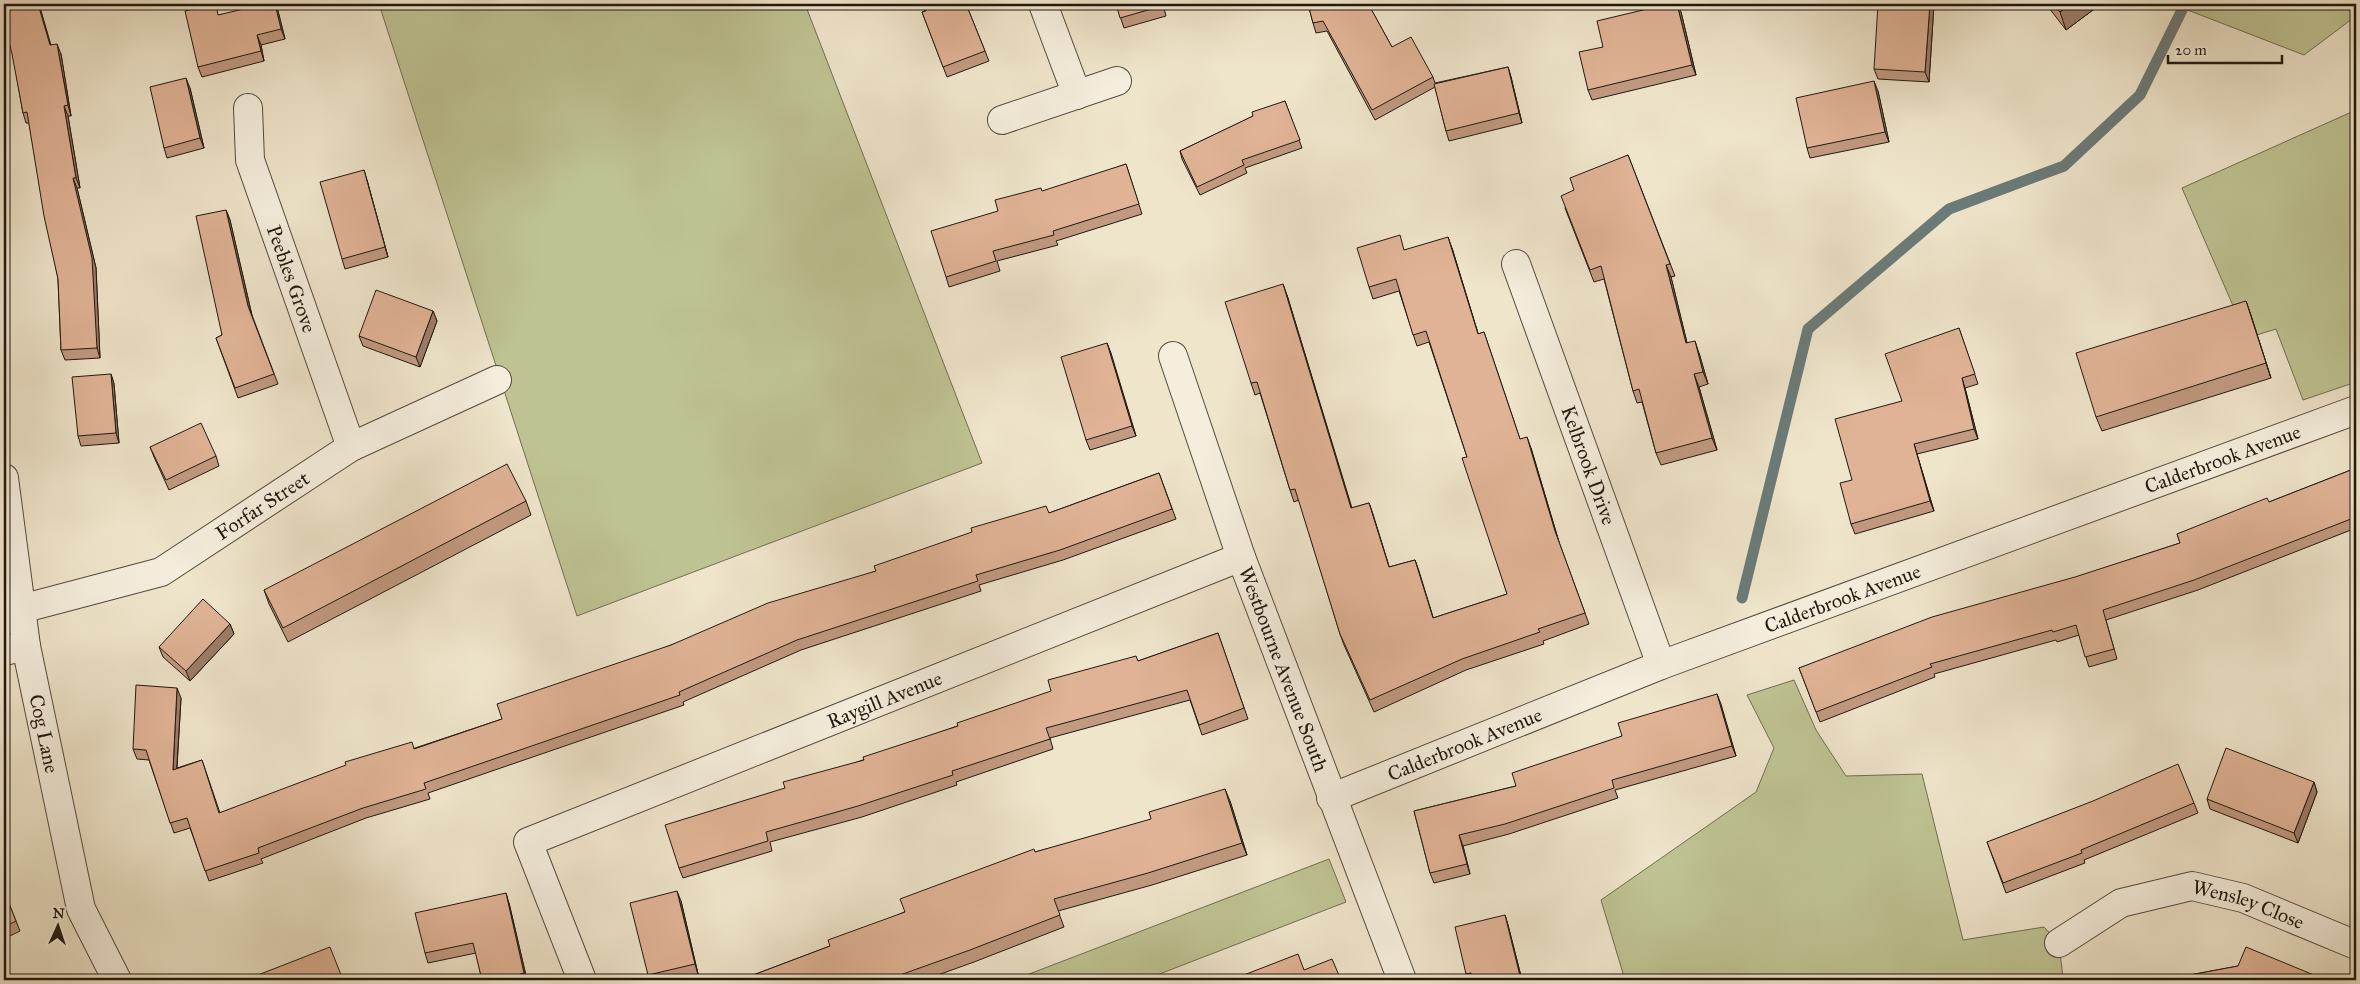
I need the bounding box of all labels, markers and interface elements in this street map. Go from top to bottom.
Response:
scale bar [2168,32,2281,64]
text: 20 m [2175,41,2207,59]
street label: Peebles Grove [262,222,322,336]
street label: Kelbrook Drive [1556,402,1621,528]
street label: Calderbrook Avenue [2141,419,2304,499]
street label: Forfar Street [211,466,314,545]
street label: Calderbrook Avenue [1761,559,1924,638]
street label: Westbourne Avenue South [1234,563,1334,775]
street label: Raygill Avenue [823,666,945,733]
street label: Cog Lane [24,692,64,775]
street label: Calderbrook Avenue [1384,702,1545,786]
street label: Wensley Close [2190,875,2308,934]
north arrow [32,902,82,952]
text: N [52,905,65,922]

